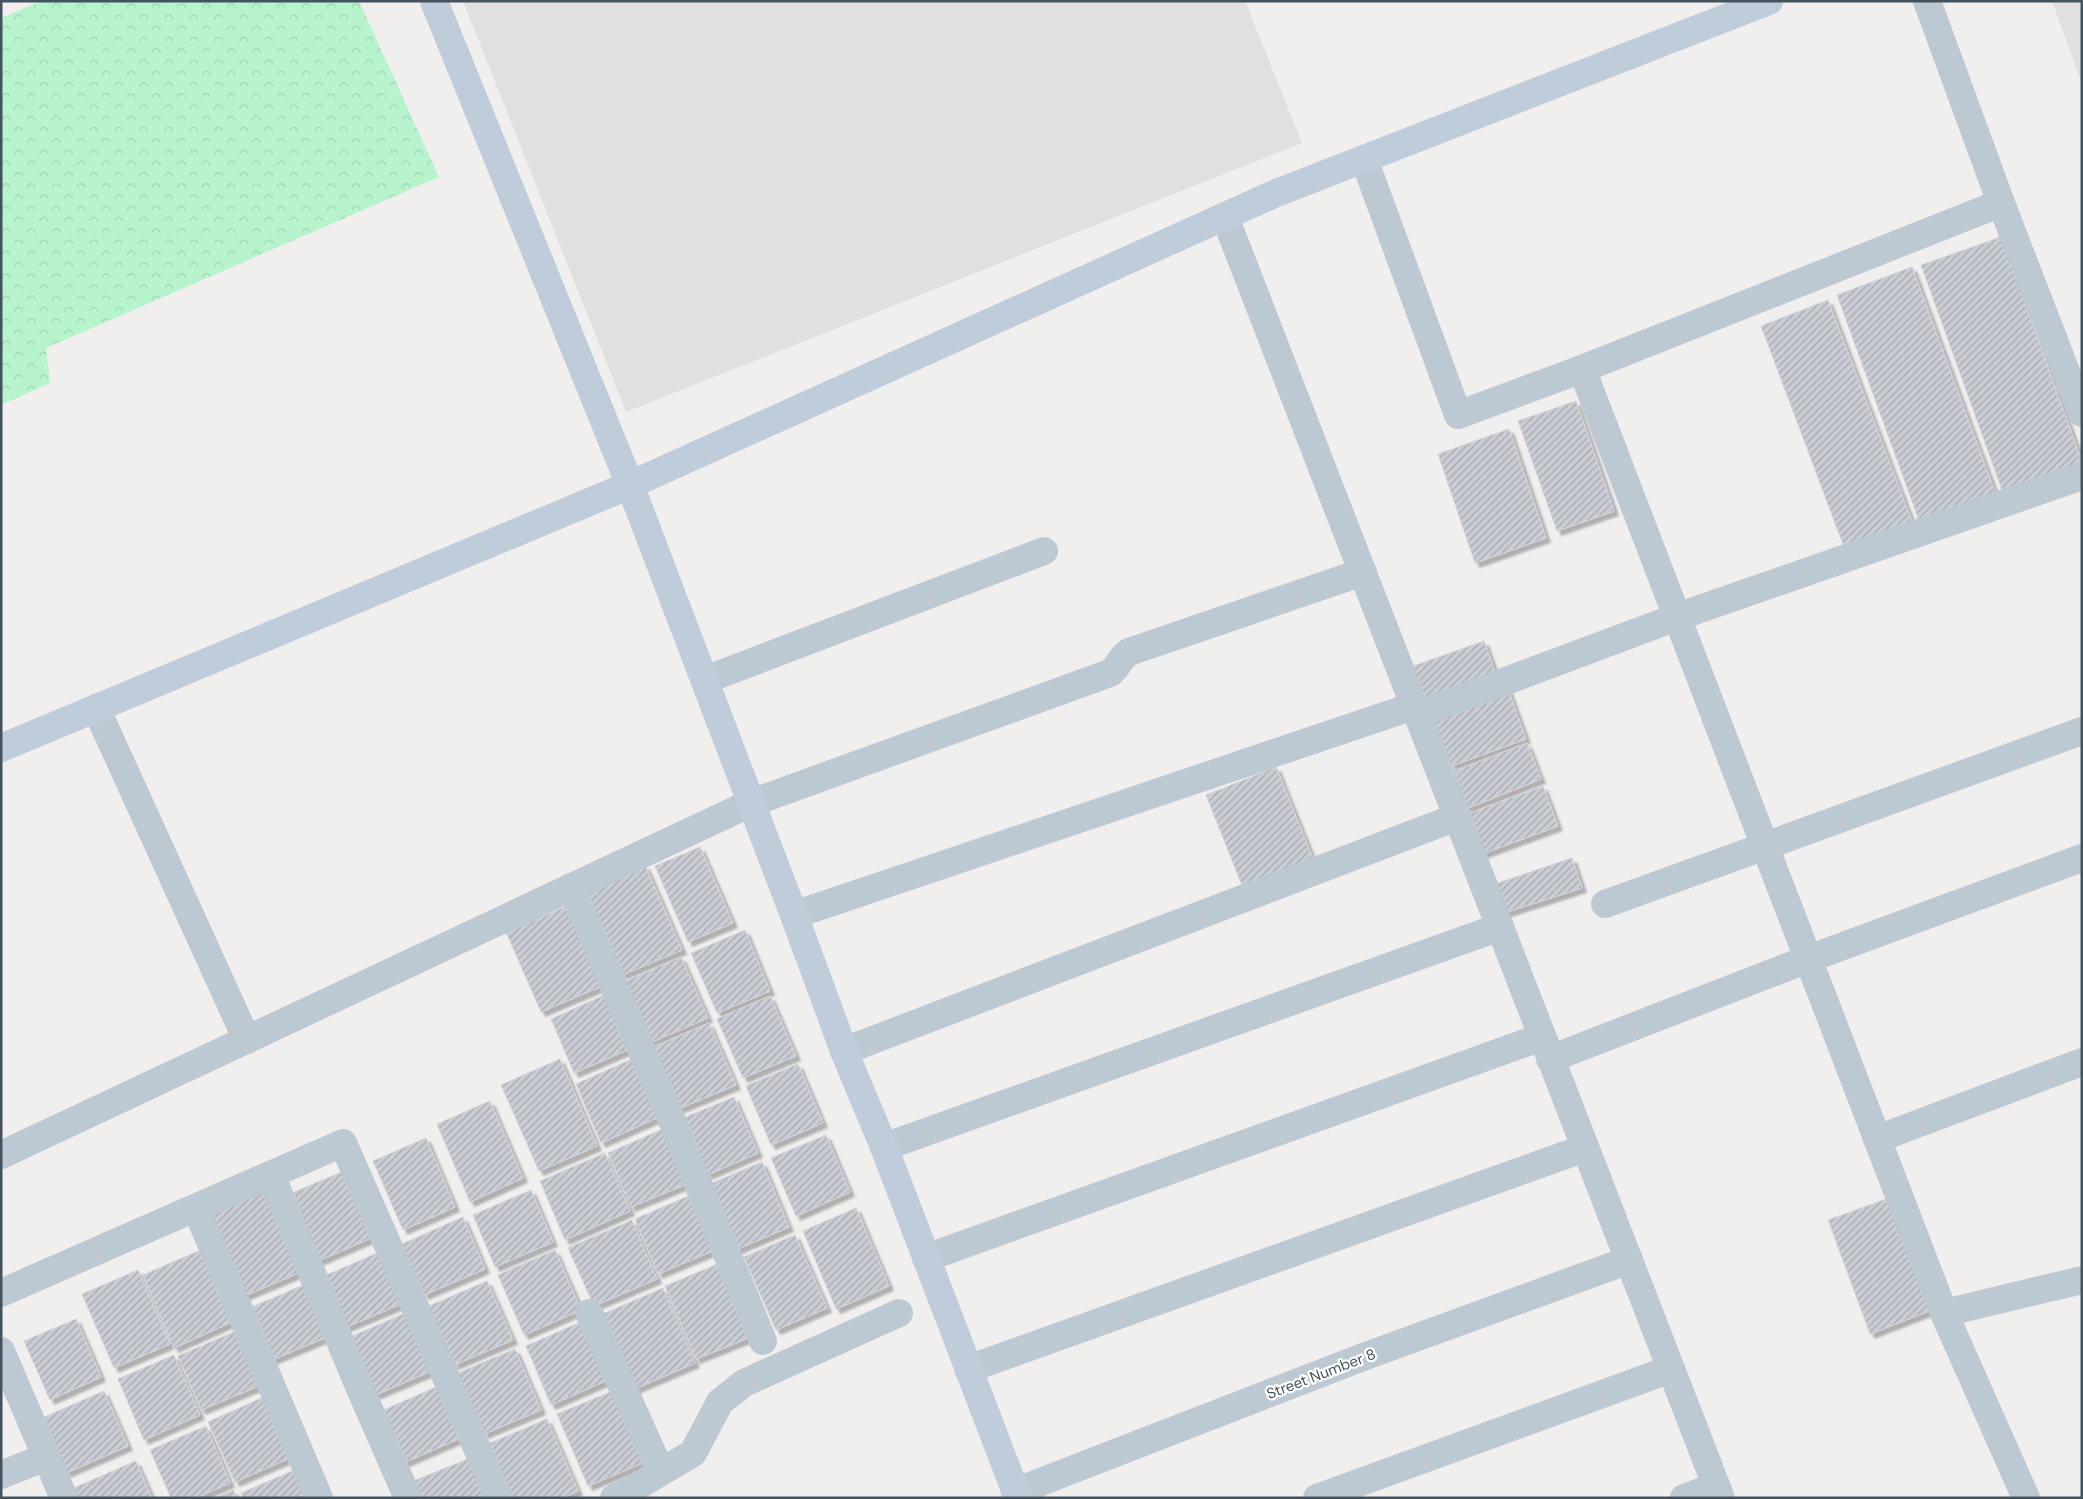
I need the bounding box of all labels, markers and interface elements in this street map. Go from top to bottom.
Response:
street label: Street Number 8 [1264,1344,1378,1404]

